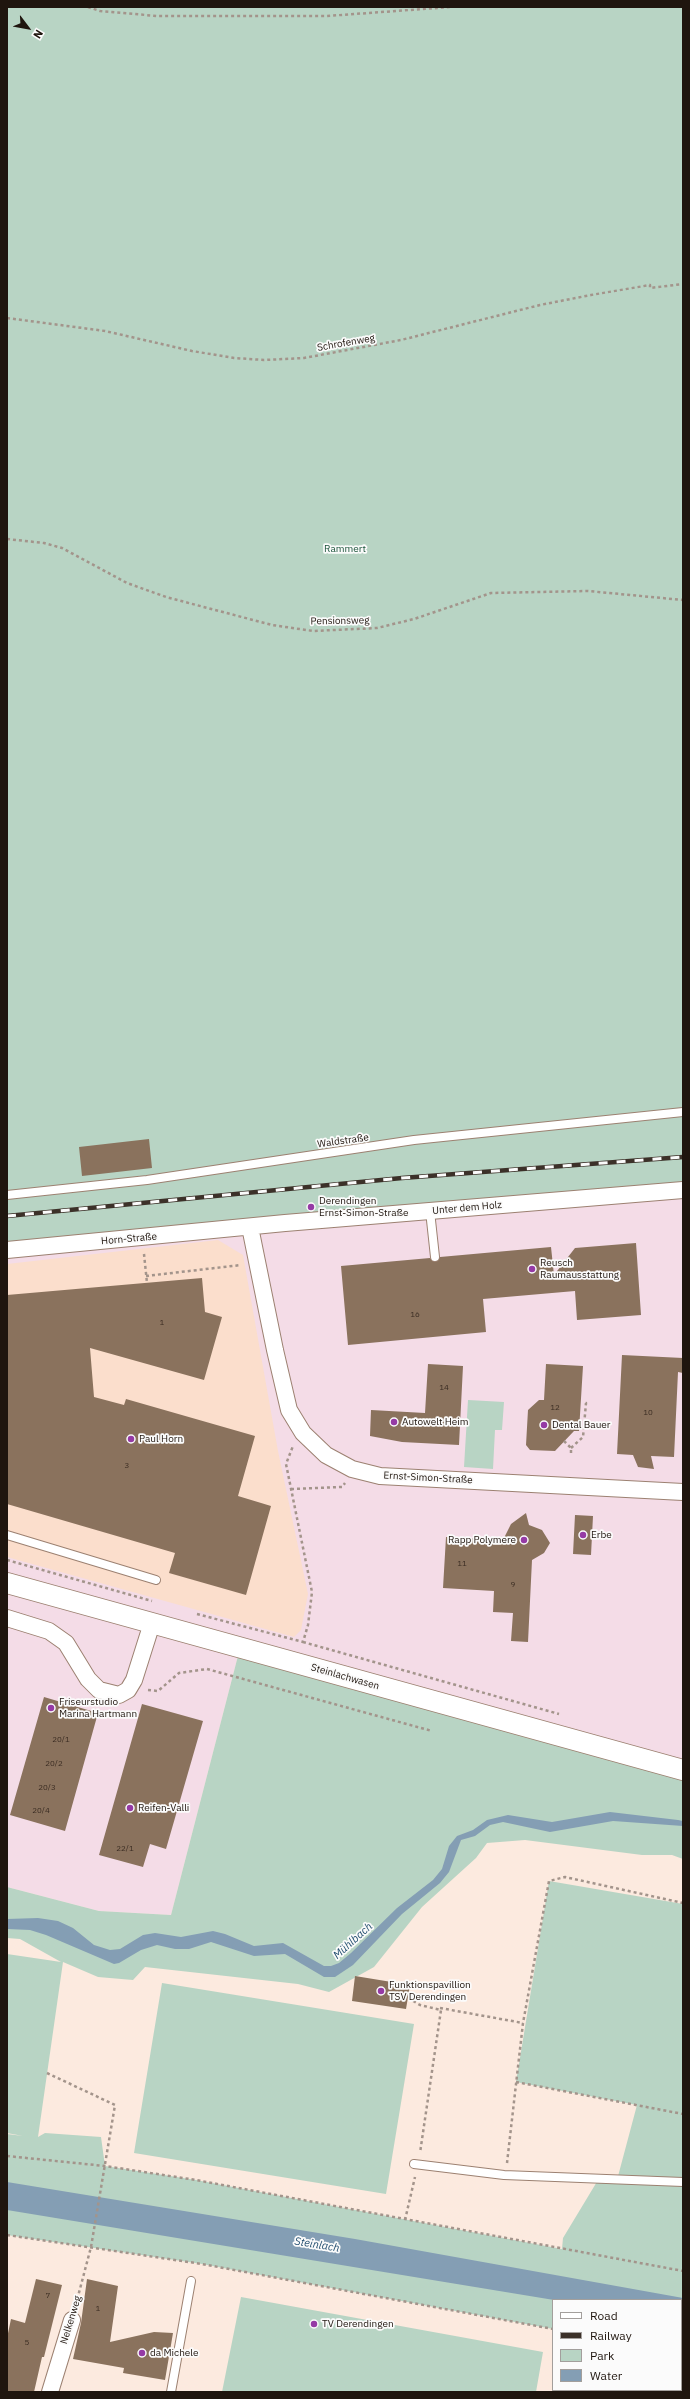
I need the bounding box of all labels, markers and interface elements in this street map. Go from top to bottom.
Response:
north arrow [8,8,48,48]
text: N [30,27,46,41]
street label: Schrofenweg [316,332,376,354]
park label: Rammert [324,543,366,555]
street label: Pensionsweg [310,614,370,628]
street label: Waldstraße [316,1131,370,1151]
place label: Derendingen Ernst-Simon-Straße [319,1195,408,1218]
street label: Unter dem Holz [432,1199,502,1217]
marker: Derendingen Ernst-Simon-Straße [306,1202,316,1212]
street label: Horn-Straße [101,1231,157,1247]
place label: Reusch Raumausstattung [540,1257,619,1280]
marker: Reusch Raumausstattung [527,1264,537,1274]
house number: 16 [410,1310,420,1320]
house number: 1 [160,1318,164,1328]
house number: 14 [439,1383,449,1393]
house number: 12 [550,1403,560,1413]
house number: 10 [643,1408,653,1418]
place label: Autowelt Heim [402,1416,469,1428]
marker: Autowelt Heim [389,1417,399,1427]
place label: Dental Bauer [552,1419,611,1431]
marker: Dental Bauer [539,1420,549,1430]
place label: Paul Horn [139,1433,183,1445]
marker: Paul Horn [126,1434,136,1444]
house number: 3 [125,1461,129,1471]
street label: Ernst-Simon-Straße [383,1470,473,1486]
place label: Erbe [591,1529,612,1541]
marker: Erbe [578,1530,588,1540]
place label: Rapp Polymere [448,1534,516,1546]
marker: Rapp Polymere [519,1535,529,1545]
house number: 11 [457,1559,467,1569]
house number: 9 [511,1580,515,1590]
street label: Steinlachwasen [309,1661,381,1693]
place label: Friseurstudio Marina Hartmann [59,1696,137,1720]
marker: Friseurstudio Marina Hartmann [46,1703,56,1713]
house number: 20/1 [52,1735,70,1745]
house number: 20/2 [45,1759,63,1769]
house number: 20/3 [38,1783,56,1793]
place label: Reifen-Valli [138,1802,189,1814]
marker: Reifen-Valli [125,1803,135,1813]
house number: 20/4 [32,1806,50,1816]
house number: 22/1 [116,1844,134,1854]
water label: Mühlbach [331,1920,375,1962]
place label: Funktionspavillion TSV Derendingen [389,1979,471,2002]
marker: Funktionspavillion TSV Derendingen [376,1986,386,1996]
water label: Steinlach [294,2235,340,2255]
house number: 7 [46,2291,50,2301]
street label: Nelkenweg [58,2294,84,2346]
legend [552,2299,682,2391]
house number: 1 [96,2304,100,2314]
text: Road [590,2308,618,2323]
place label: TV Derendingen [322,2318,394,2330]
marker: TV Derendingen [309,2319,319,2329]
text: Railway [590,2328,632,2343]
house number: 5 [25,2338,29,2348]
place label: da Michele [150,2347,199,2359]
marker: da Michele [137,2348,147,2358]
text: Park [590,2348,614,2363]
text: Water [590,2368,622,2383]

